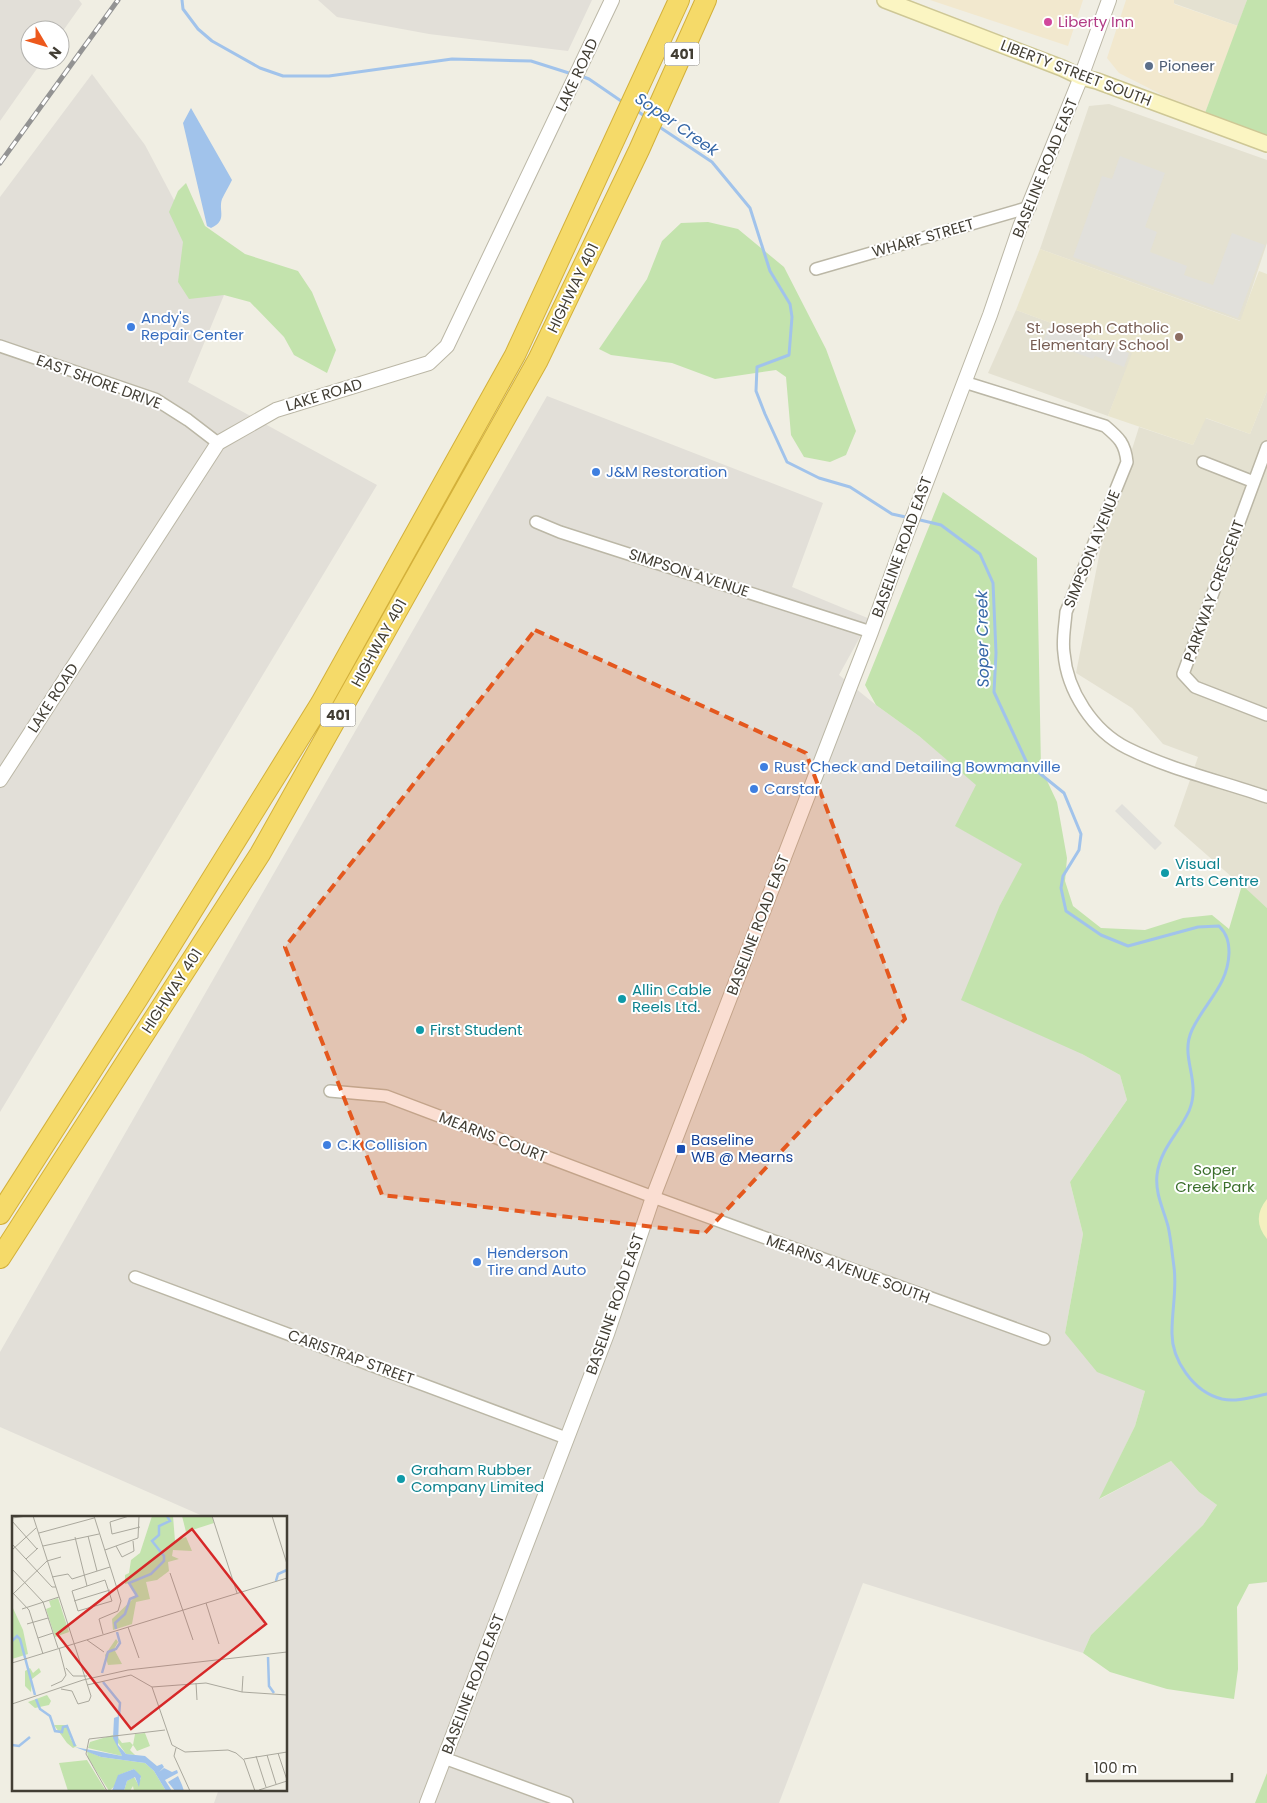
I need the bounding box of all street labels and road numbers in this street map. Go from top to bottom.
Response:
street label: LIBERTY STREET SOUTH [998,34,1155,111]
street label: LAKE ROAD [550,35,603,115]
road number: 401 [664,42,700,66]
street label: BASELINE ROAD EAST [1007,95,1082,241]
street label: WHARF STREET [869,213,976,262]
street label: HIGHWAY 401 [542,239,603,336]
street label: EAST SHORE DRIVE [34,349,165,414]
street label: LAKE ROAD [283,373,365,416]
street label: BASELINE ROAD EAST [866,473,937,620]
street label: SIMPSON AVENUE [1058,487,1125,611]
street label: PARKWAY CRESCENT [1178,517,1249,665]
street label: SIMPSON AVENUE [626,543,752,602]
street label: HIGHWAY 401 [346,595,411,690]
street label: LAKE ROAD [22,659,83,737]
road number: 401 [320,704,356,726]
street label: BASELINE ROAD EAST [721,852,794,998]
street label: HIGHWAY 401 [136,944,207,1037]
street label: MEARNS COURT [436,1106,550,1167]
street label: MEARNS AVENUE SOUTH [763,1229,933,1308]
street label: BASELINE ROAD EAST [580,1230,649,1377]
street label: CARISTRAP STREET [285,1324,417,1389]
street label: BASELINE ROAD EAST [436,1611,509,1757]

